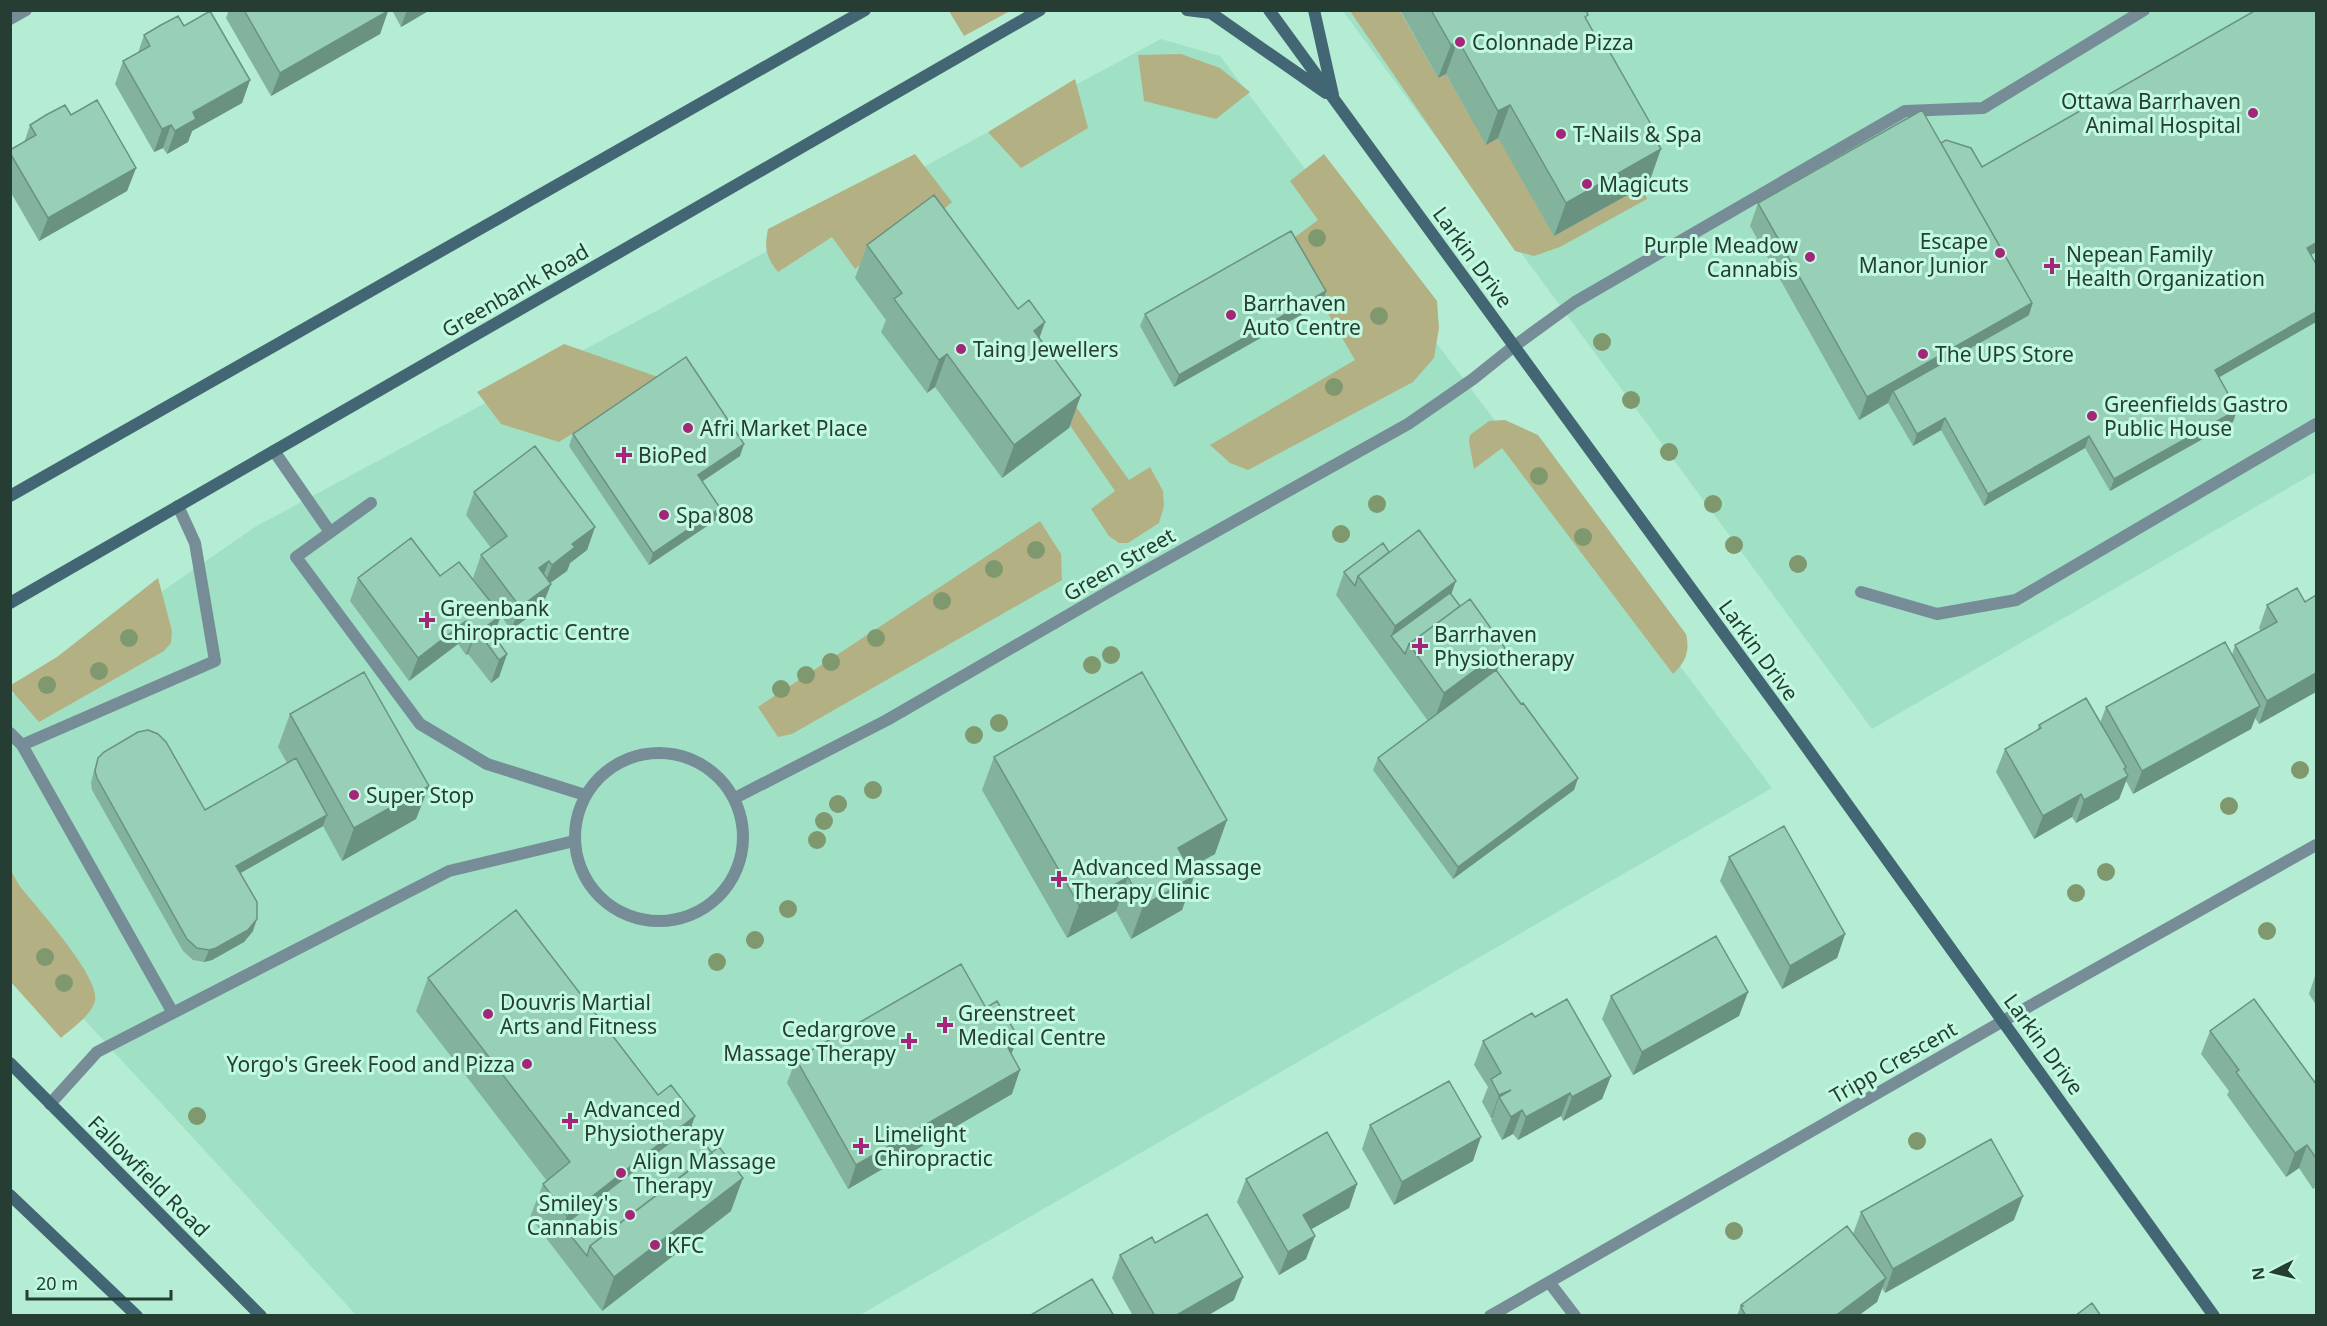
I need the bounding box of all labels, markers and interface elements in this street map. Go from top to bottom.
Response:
place label: Colonnade Pizza [1472,28,1634,56]
marker: Colonnade Pizza [1453,35,1467,49]
place label: Ottawa Barrhaven Animal Hospital [2061,87,2241,139]
marker: Ottawa Barrhaven Animal Hospital [2246,106,2260,120]
place label: T-Nails & Spa [1573,120,1702,148]
marker: T-Nails & Spa [1554,127,1568,141]
place label: Magicuts [1599,170,1689,198]
marker: Magicuts [1580,177,1594,191]
street label: Larkin Drive [1427,201,1519,313]
place label: Escape Manor Junior [1859,227,1988,279]
place label: Purple Meadow Cannabis [1644,231,1798,283]
street label: Greenbank Road [437,237,593,343]
place label: Nepean Family Health Organization [2066,240,2265,292]
marker: Escape Manor Junior [1993,246,2007,260]
marker: Purple Meadow Cannabis [1803,250,1817,264]
marker: Nepean Family Health Organization [2043,257,2061,275]
place label: Barrhaven Auto Centre [1243,289,1361,341]
marker: Barrhaven Auto Centre [1224,308,1238,322]
place label: Taing Jewellers [973,335,1118,363]
place label: The UPS Store [1935,340,2074,368]
marker: Taing Jewellers [954,342,968,356]
marker: The UPS Store [1916,347,1930,361]
place label: Greenfields Gastro Public House [2104,390,2288,442]
marker: Greenfields Gastro Public House [2085,409,2099,423]
place label: Afri Market Place [700,414,868,442]
marker: Afri Market Place [681,421,695,435]
place label: BioPed [638,441,707,469]
marker: BioPed [615,446,633,464]
place label: Spa 808 [676,501,754,529]
marker: Spa 808 [657,508,671,522]
street label: Green Street [1058,521,1180,607]
place label: Greenbank Chiropractic Centre [440,594,630,646]
street label: Larkin Drive [1713,594,1805,706]
marker: Greenbank Chiropractic Centre [418,611,436,629]
place label: Barrhaven Physiotherapy [1434,620,1575,672]
marker: Barrhaven Physiotherapy [1411,637,1429,655]
place label: Super Stop [366,781,474,809]
marker: Super Stop [347,788,361,802]
place label: Advanced Massage Therapy Clinic [1072,853,1262,905]
marker: Advanced Massage Therapy Clinic [1050,870,1068,888]
place label: Douvris Martial Arts and Fitness [500,988,657,1040]
street label: Larkin Drive [1998,988,2090,1100]
place label: Greenstreet Medical Centre [958,999,1106,1051]
marker: Douvris Martial Arts and Fitness [481,1007,495,1021]
street label: Tripp Crescent [1825,1014,1962,1110]
place label: Cedargrove Massage Therapy [723,1015,896,1067]
marker: Greenstreet Medical Centre [936,1016,954,1034]
marker: Cedargrove Massage Therapy [900,1032,918,1050]
place label: Yorgo's Greek Food and Pizza [227,1050,515,1078]
marker: Yorgo's Greek Food and Pizza [520,1057,534,1071]
place label: Advanced Physiotherapy [584,1095,725,1147]
street label: Fallowfield Road [82,1109,216,1243]
marker: Advanced Physiotherapy [561,1112,579,1130]
place label: Limelight Chiropractic [874,1120,993,1172]
marker: Limelight Chiropractic [852,1137,870,1155]
place label: Align Massage Therapy [633,1147,776,1199]
marker: Align Massage Therapy [614,1166,628,1180]
place label: Smiley's Cannabis [527,1189,618,1241]
marker: Smiley's Cannabis [623,1208,637,1222]
place label: KFC [667,1231,704,1259]
marker: KFC [648,1238,662,1252]
north arrow [2243,1242,2303,1302]
scale bar [27,1263,171,1301]
text: N [2246,1266,2270,1282]
text: 20 m [36,1271,78,1295]

